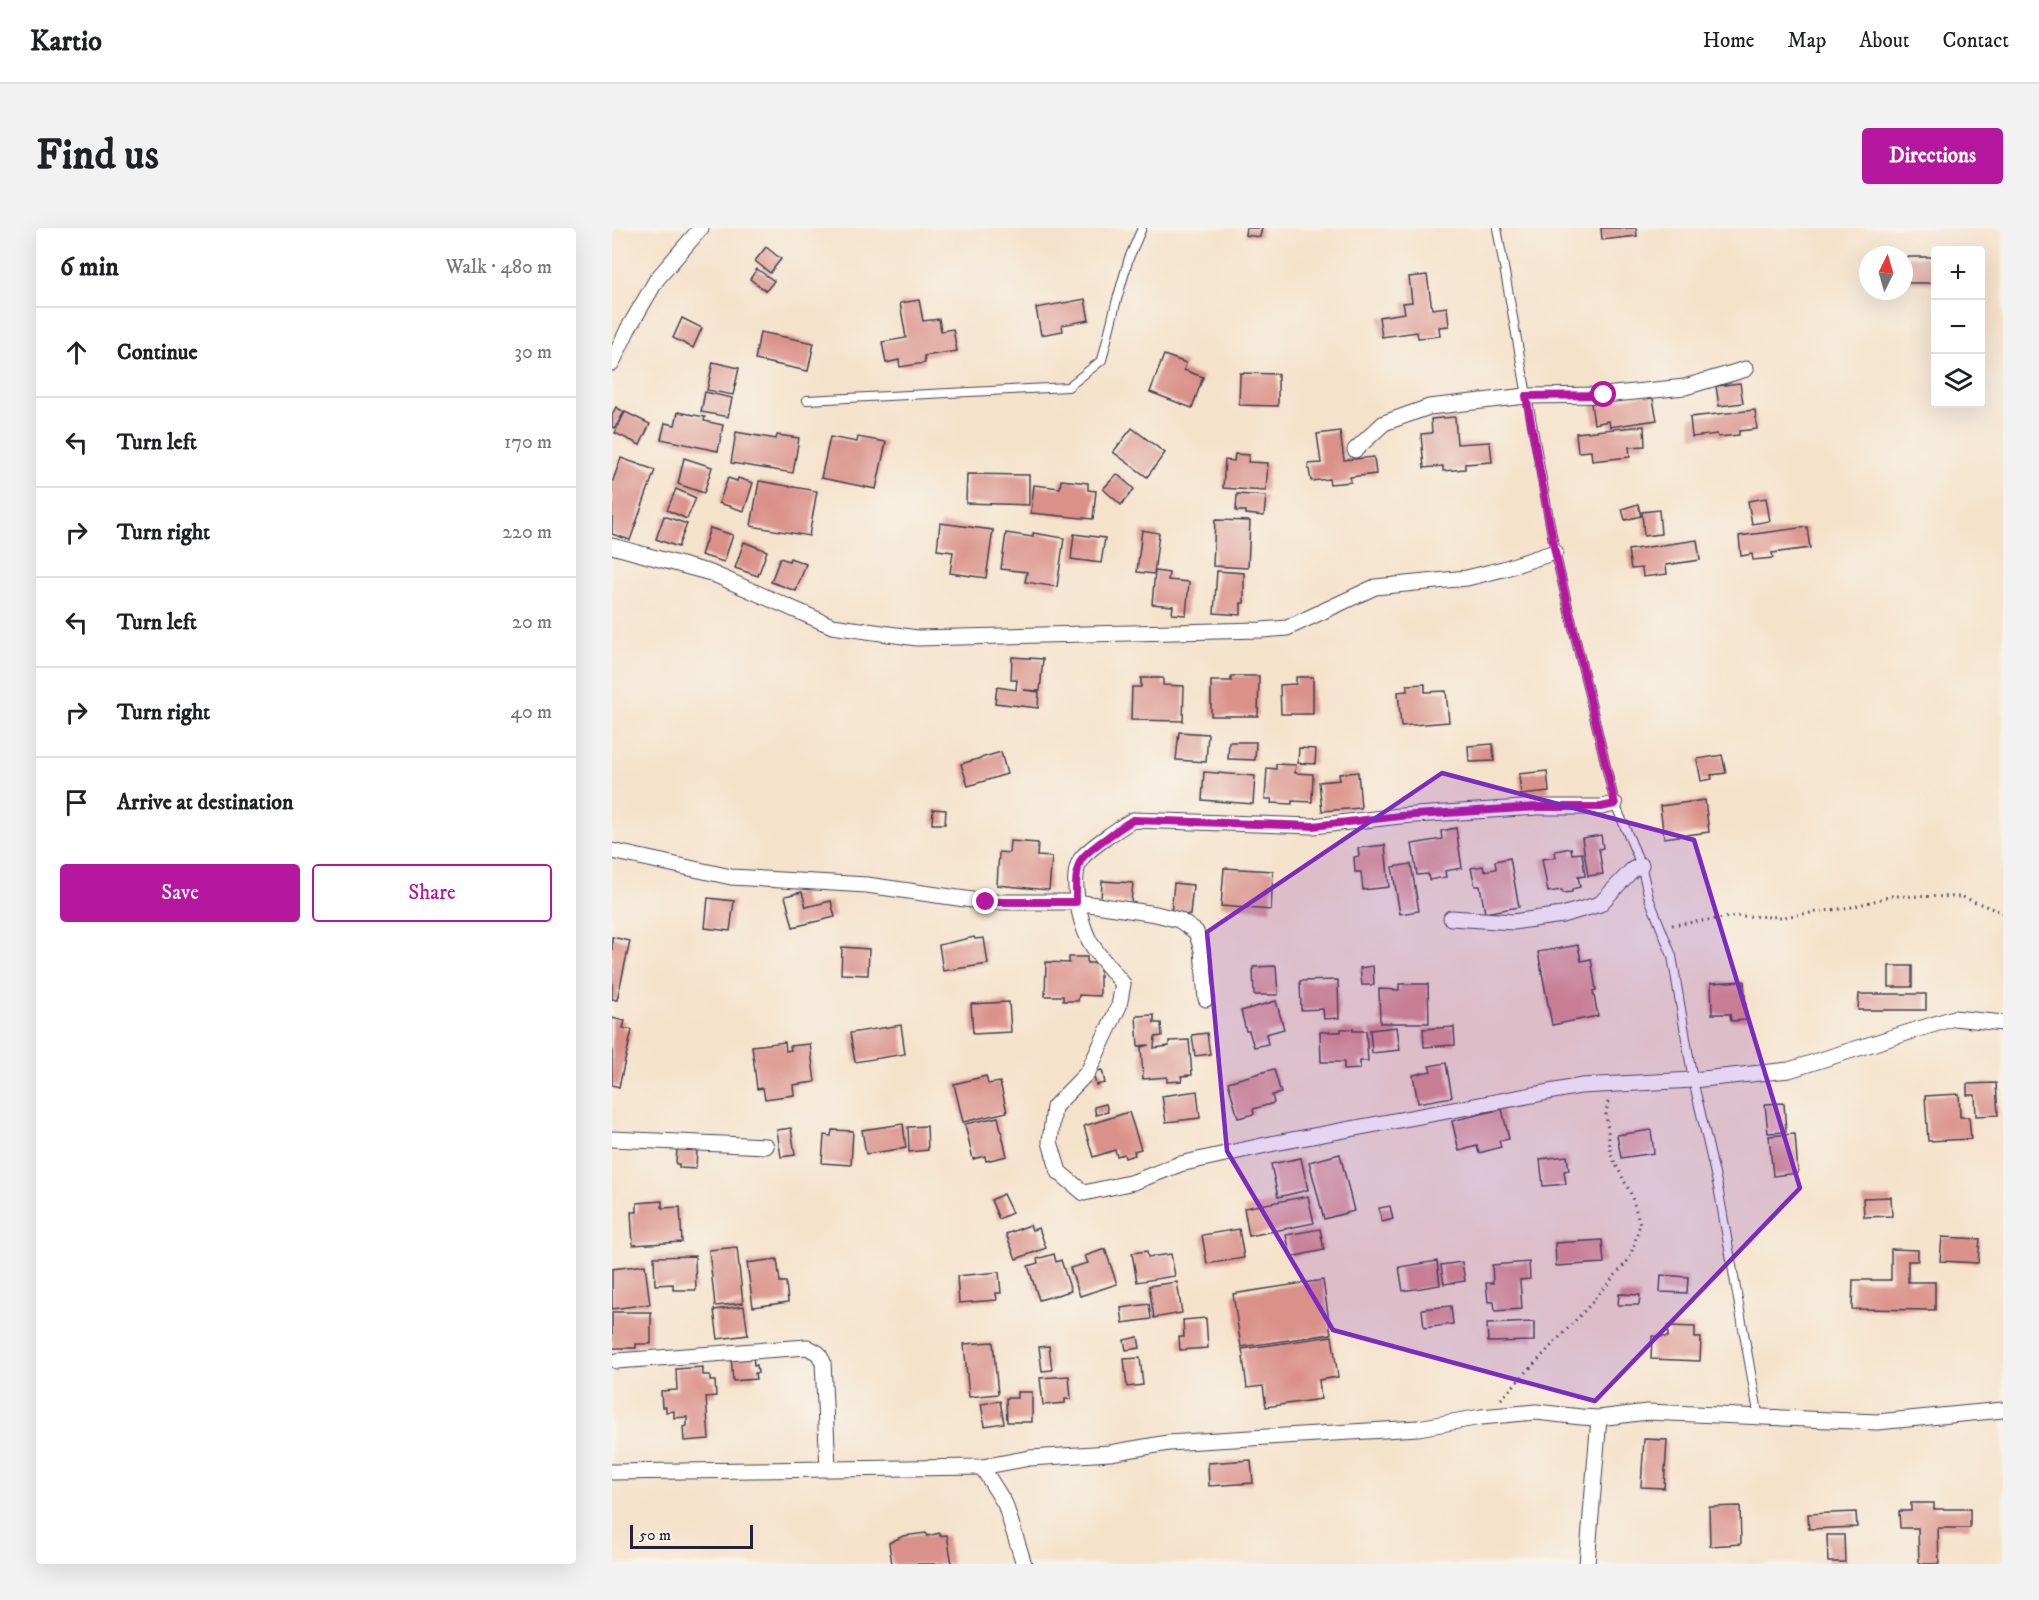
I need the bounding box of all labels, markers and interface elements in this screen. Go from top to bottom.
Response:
text: Kartio [30,24,102,59]
text: Home [1703,28,1755,54]
text: Map [1788,28,1826,54]
text: About [1859,28,1910,54]
text: Contact [1943,28,2009,54]
button: Directions [1862,128,2003,184]
text: Find us [36,130,159,182]
north arrow [1859,246,1913,300]
map controls [1931,246,1985,408]
button: + [1931,246,1985,300]
text: 6 min [60,251,119,284]
text: Walk · 480 m [445,255,552,280]
button: − [1931,300,1985,354]
icon: ahead [60,336,93,369]
text: Continue [117,339,198,366]
text: 30 m [514,340,552,365]
button: layers [1931,354,1985,408]
route start [1590,381,1616,407]
icon: left [60,426,93,459]
text: Turn left [117,429,197,456]
text: 170 m [504,430,552,455]
icon: right [60,516,93,549]
text: Turn right [117,519,210,546]
text: 220 m [502,520,552,545]
icon: left [60,606,93,639]
text: Turn left [117,609,197,636]
text: 20 m [512,610,552,635]
icon: right [60,696,93,729]
text: Turn right [117,699,210,726]
text: 40 m [510,700,552,725]
icon: arrive [60,786,93,819]
text: Arrive at destination [117,789,294,816]
button: Save [60,864,300,922]
button: Share [312,864,552,922]
route end [972,888,998,914]
scale bar [630,1522,753,1550]
text: 50 m [639,1525,671,1545]

